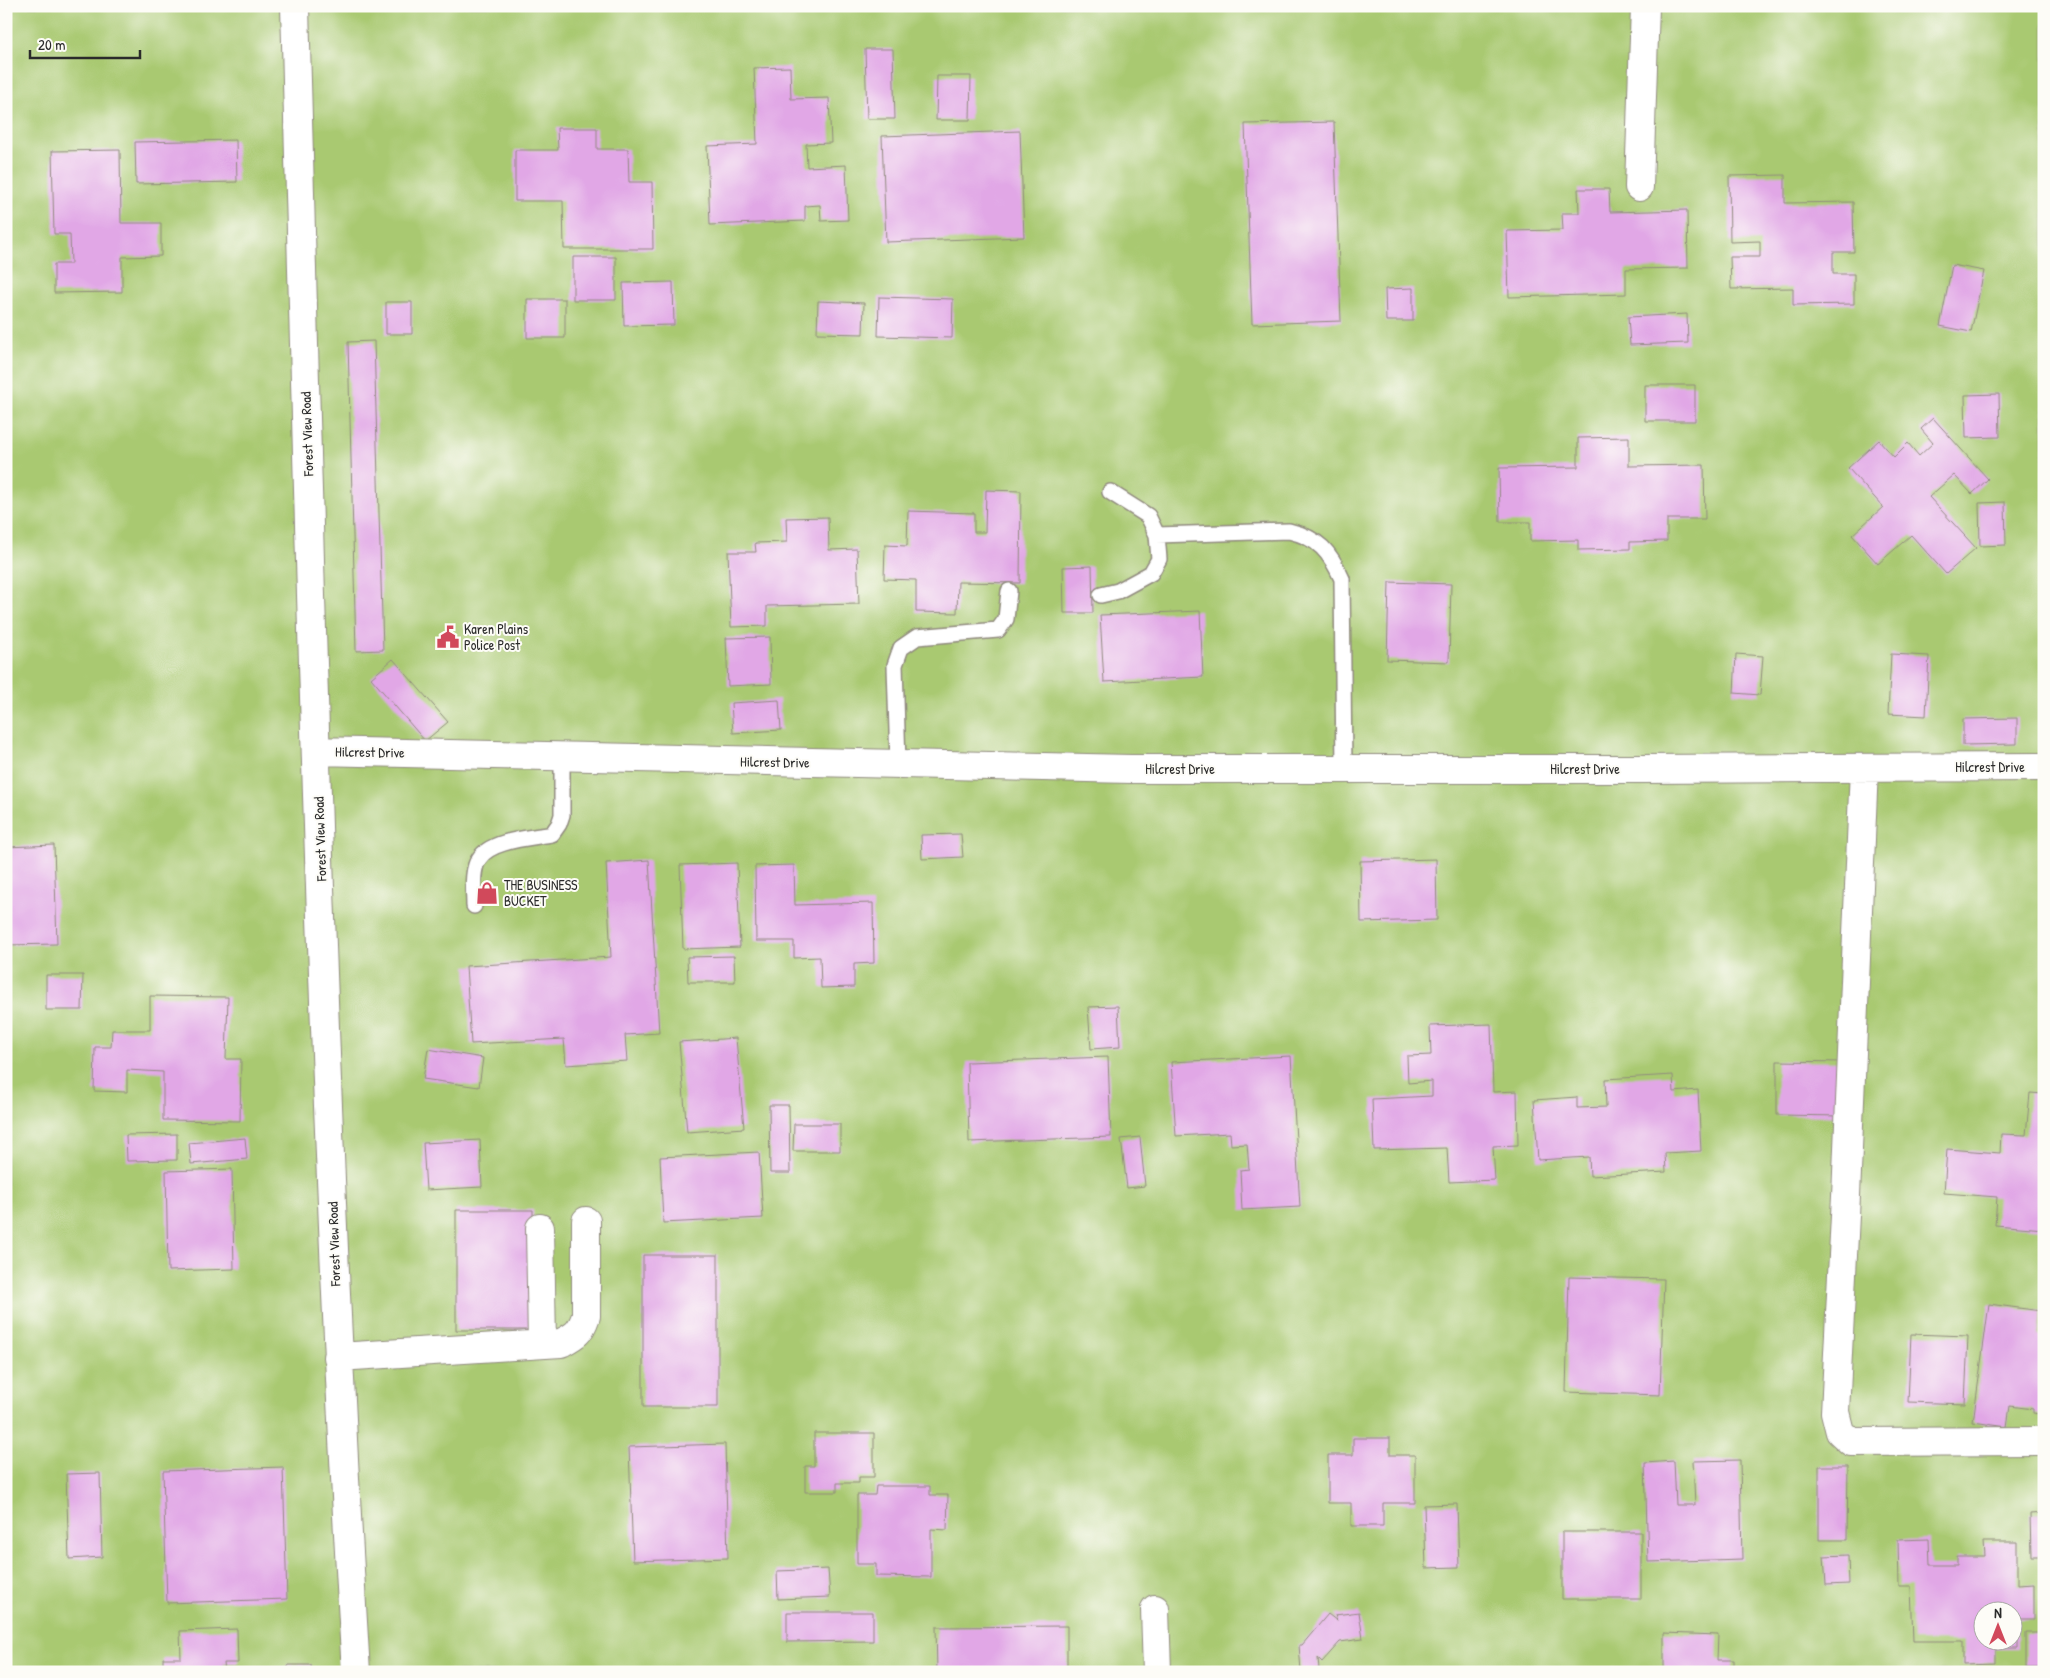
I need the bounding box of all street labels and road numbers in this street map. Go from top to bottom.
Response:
street label: Forest View Road [296,391,318,478]
street label: Hilcrest Drive [335,741,405,762]
street label: Hilcrest Drive [740,751,810,772]
street label: Hilcrest Drive [1955,757,2025,776]
street label: Hilcrest Drive [1145,759,1215,778]
street label: Hilcrest Drive [1550,759,1620,778]
street label: Forest View Road [309,796,331,883]
street label: Forest View Road [323,1201,345,1288]

